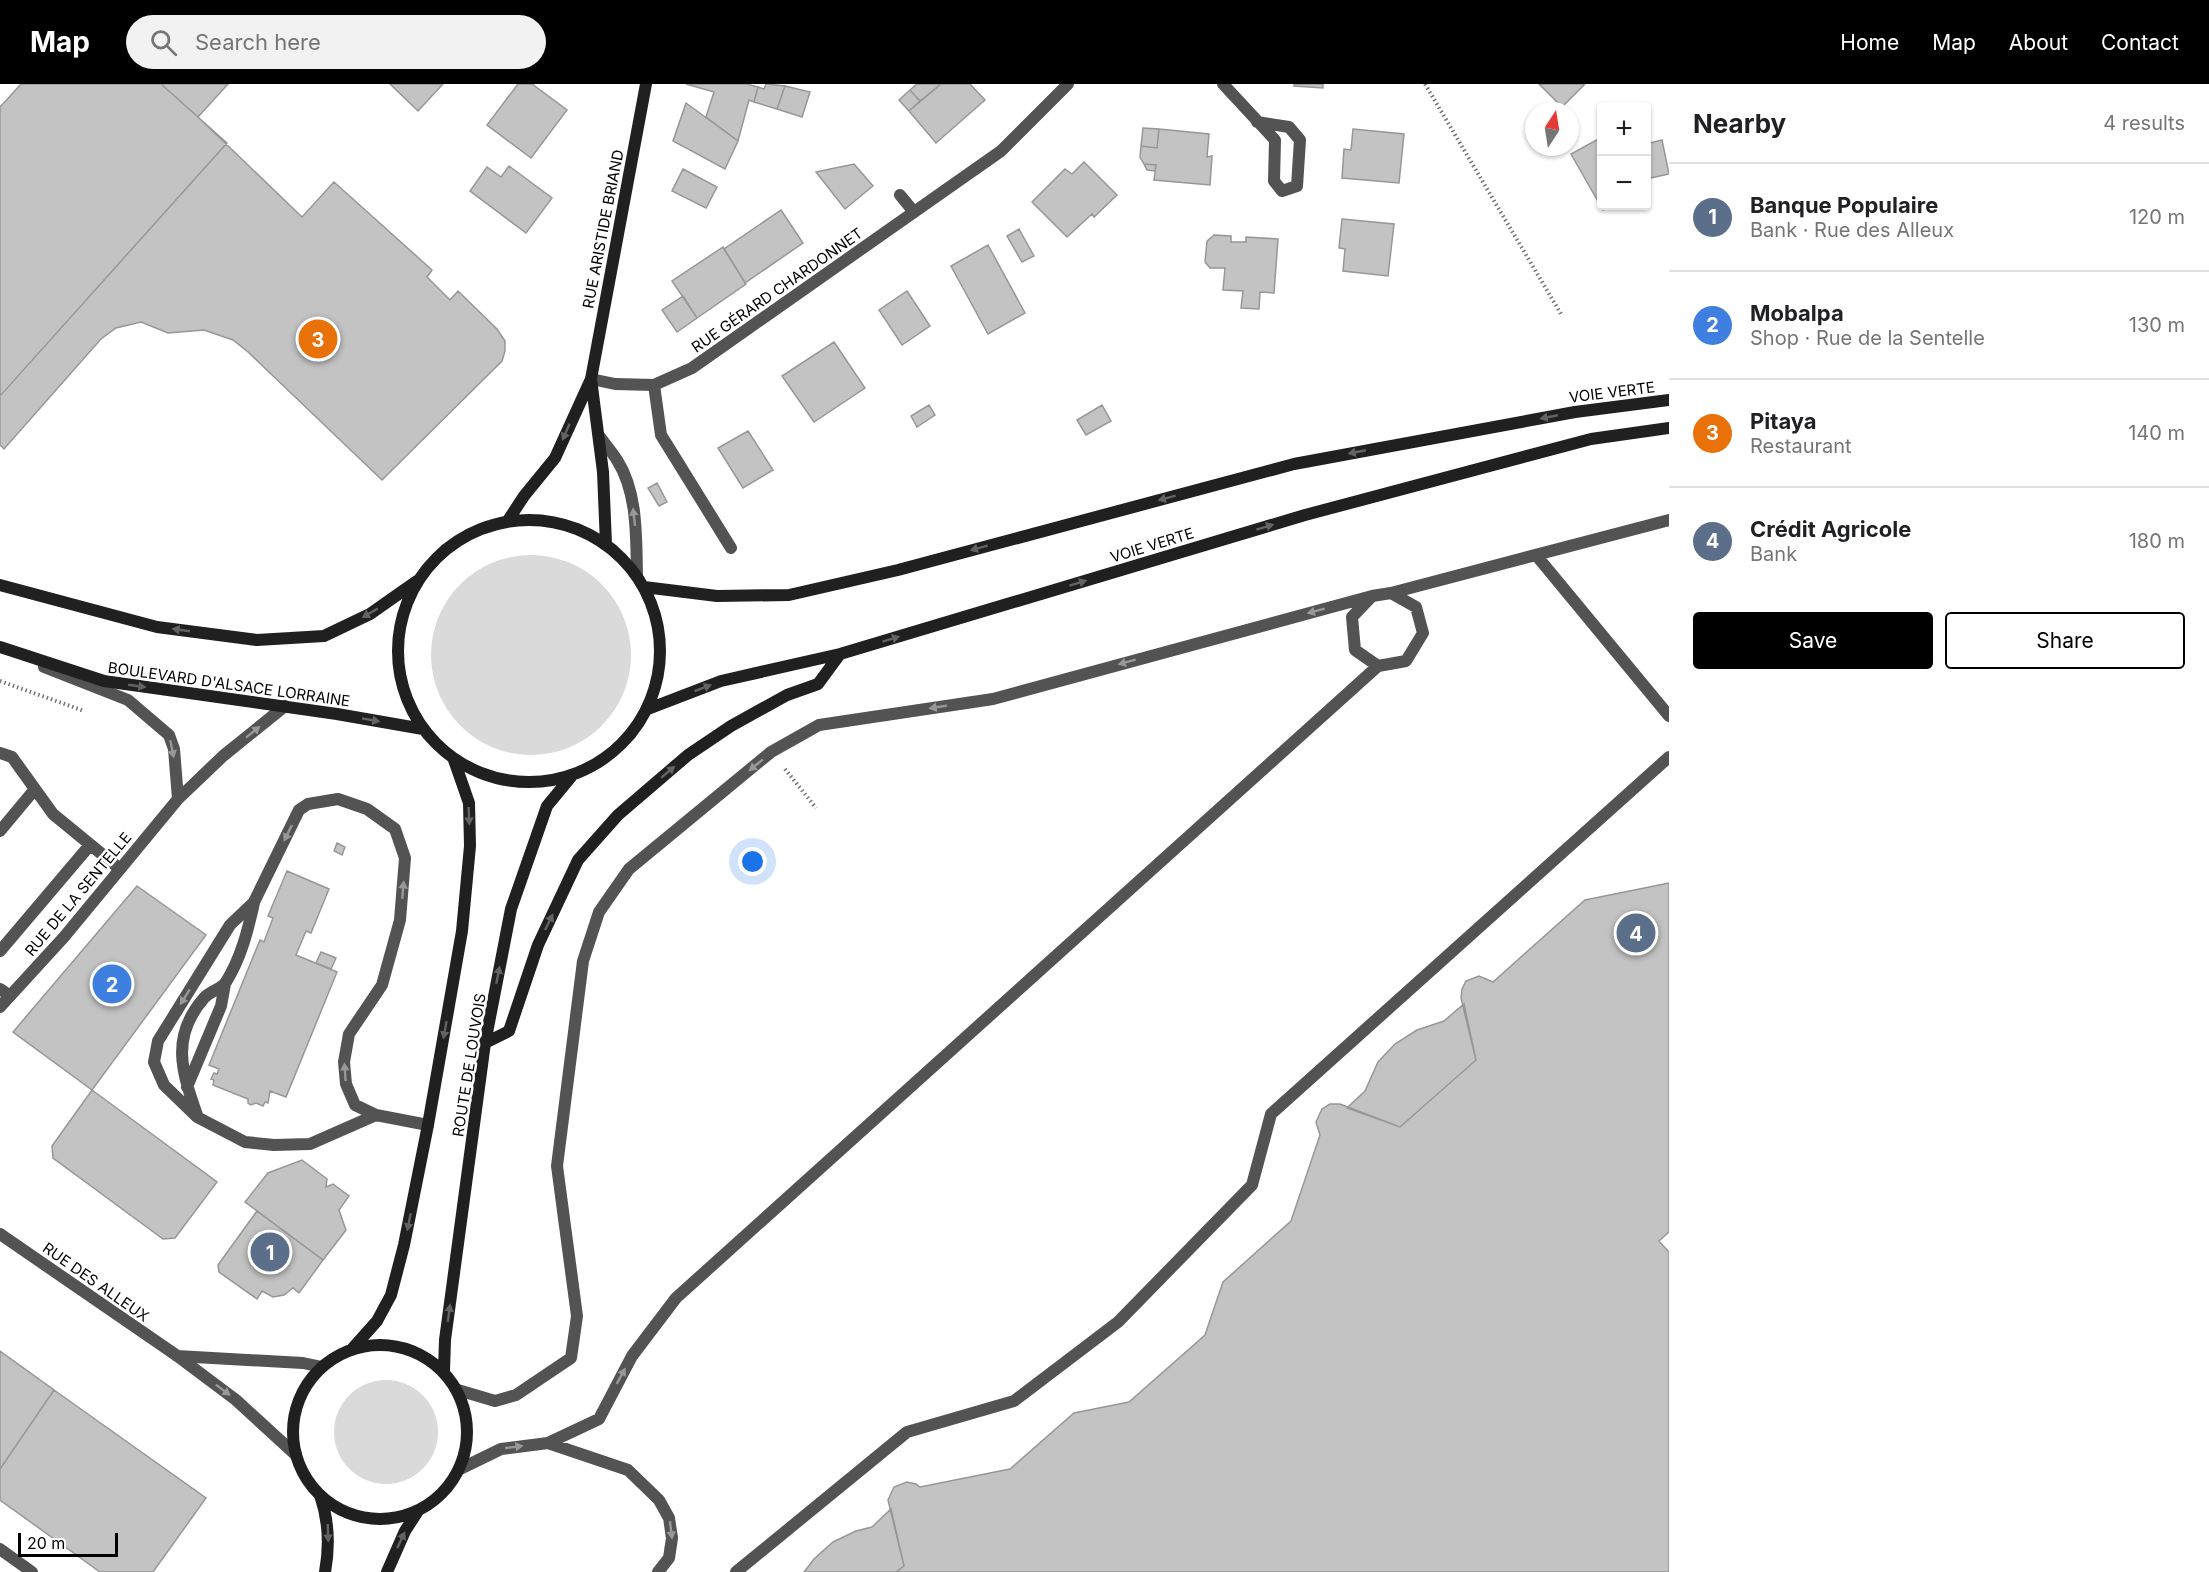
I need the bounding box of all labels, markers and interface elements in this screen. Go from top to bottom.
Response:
search box [126,15,546,69]
text: Map [30,25,90,59]
icon: search [147,26,180,59]
text: Search here [195,29,321,55]
text: Home [1840,30,1899,55]
text: Map [1932,30,1976,55]
text: About [2009,30,2068,55]
text: Contact [2101,30,2179,55]
north arrow [1525,102,1579,156]
map controls [1597,102,1651,210]
button: + [1597,102,1651,156]
text: Nearby [1693,108,1786,139]
text: 4 results [2103,111,2185,135]
street label: RUE ARISTIDE BRIAND [578,148,628,310]
button: − [1597,156,1651,210]
text: Banque Populaire [1750,192,1938,218]
text: 1 [1708,205,1717,229]
text: 120 m [2129,205,2185,229]
text: Bank · Rue des Alleux [1750,218,1954,242]
street label: RUE GÉRARD CHARDONNET [688,224,866,356]
text: Mobalpa [1750,300,1844,326]
text: 2 [1706,313,1719,337]
text: 130 m [2129,313,2185,337]
pin: 3 [298,316,338,362]
text: Shop · Rue de la Sentelle [1750,326,1985,350]
street label: VOIE VERTE [1568,377,1656,407]
text: Pitaya [1750,408,1817,434]
one-way arrow [1539,413,1558,422]
text: 3 [1706,421,1719,445]
text: 140 m [2128,421,2185,445]
one-way arrow [562,424,571,441]
text: Restaurant [1750,434,1852,458]
one-way arrow [1347,448,1366,457]
one-way arrow [1158,494,1176,503]
one-way arrow [630,507,639,526]
text: Crédit Agricole [1750,516,1911,542]
one-way arrow [1256,522,1274,531]
street label: VOIE VERTE [1108,523,1196,567]
text: 4 [1706,529,1719,553]
text: 180 m [2129,529,2185,553]
text: Bank [1750,542,1797,566]
one-way arrow [970,544,988,553]
one-way arrow [1069,578,1087,587]
one-way arrow [1307,607,1325,616]
one-way arrow [361,608,378,618]
button: Save [1693,612,1933,669]
button: Share [1945,612,2185,669]
one-way arrow [171,625,190,634]
one-way arrow [882,634,900,643]
street label: BOULEVARD D'ALSACE LORRAINE [107,658,351,710]
one-way arrow [1118,658,1136,667]
one-way arrow [127,681,146,690]
one-way arrow [694,683,712,692]
one-way arrow [928,702,947,711]
one-way arrow [362,716,381,725]
one-way arrow [245,726,260,739]
one-way arrow [168,740,177,759]
one-way arrow [749,758,764,771]
one-way arrow [660,766,675,779]
one-way arrow [464,806,474,825]
one-way arrow [283,825,292,842]
street label: RUE DE LA SENTELLE [21,828,135,960]
your location [738,847,767,876]
one-way arrow [398,880,408,899]
pin: 4 [1616,910,1656,956]
one-way arrow [544,914,553,931]
pin: 2 [92,962,132,1006]
one-way arrow [494,965,503,984]
one-way arrow [180,989,191,1005]
street label: ROUTE DE LOUVOIS [448,992,490,1138]
one-way arrow [440,1021,449,1040]
one-way arrow [340,1062,350,1081]
one-way arrow [404,1212,413,1231]
pin: 1 [250,1230,290,1274]
street label: RUE DES ALLEUX [39,1238,153,1326]
one-way arrow [445,1304,454,1323]
one-way arrow [616,1368,626,1385]
one-way arrow [215,1384,230,1396]
one-way arrow [504,1442,523,1452]
one-way arrow [666,1520,675,1539]
one-way arrow [323,1524,333,1543]
scale bar [18,1530,118,1558]
one-way arrow [396,1532,405,1549]
text: 20 m [27,1533,65,1553]

